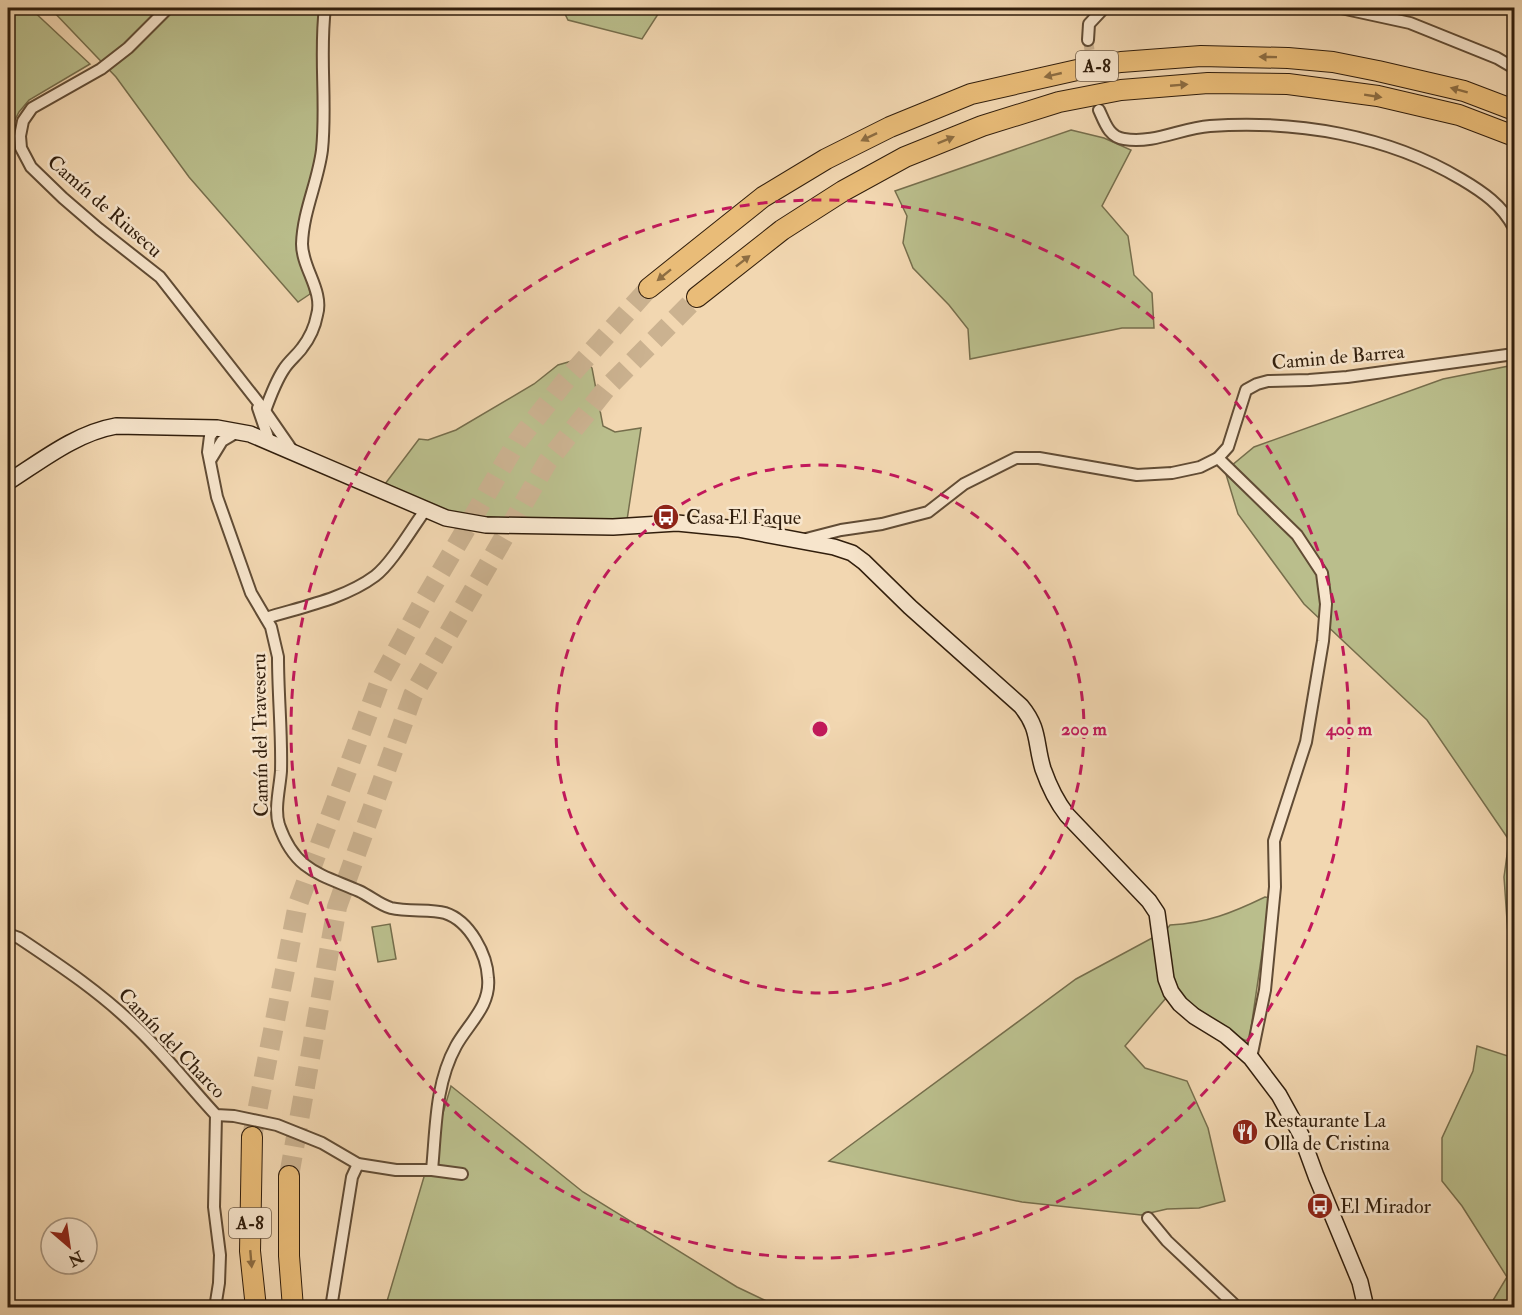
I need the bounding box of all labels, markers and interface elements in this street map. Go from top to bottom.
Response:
road number: A-8 [1076,51,1118,81]
one-way arrow [1258,52,1277,62]
one-way arrow [1044,71,1063,81]
one-way arrow [1170,80,1189,90]
one-way arrow [1450,85,1468,94]
one-way arrow [1364,92,1383,101]
one-way arrow [861,133,878,142]
one-way arrow [937,135,955,145]
street label: Camín de Riusecu [42,149,168,263]
one-way arrow [735,255,750,267]
one-way arrow [657,268,672,280]
street label: Camin de Barrea [1271,339,1406,375]
bus stop icon: Casa El Faque [651,502,681,532]
place label: Casa El Faque [686,505,801,530]
street label: Camín del Traveseru [246,653,274,817]
text: 200 m [1061,718,1108,741]
text: 400 m [1325,718,1373,741]
centre of rings [810,719,830,739]
street label: Camín del Charco [113,983,231,1103]
place label: Restaurante La Olla de Cristina [1264,1108,1390,1156]
restaurant icon: Restaurante La Olla de Cristina [1230,1117,1260,1147]
bus stop icon: El Mirador [1305,1191,1335,1221]
place label: El Mirador [1340,1194,1432,1219]
road number: A-8 [229,1208,271,1238]
north arrow [39,1216,99,1276]
text: N [64,1246,88,1271]
one-way arrow [246,1249,256,1268]

